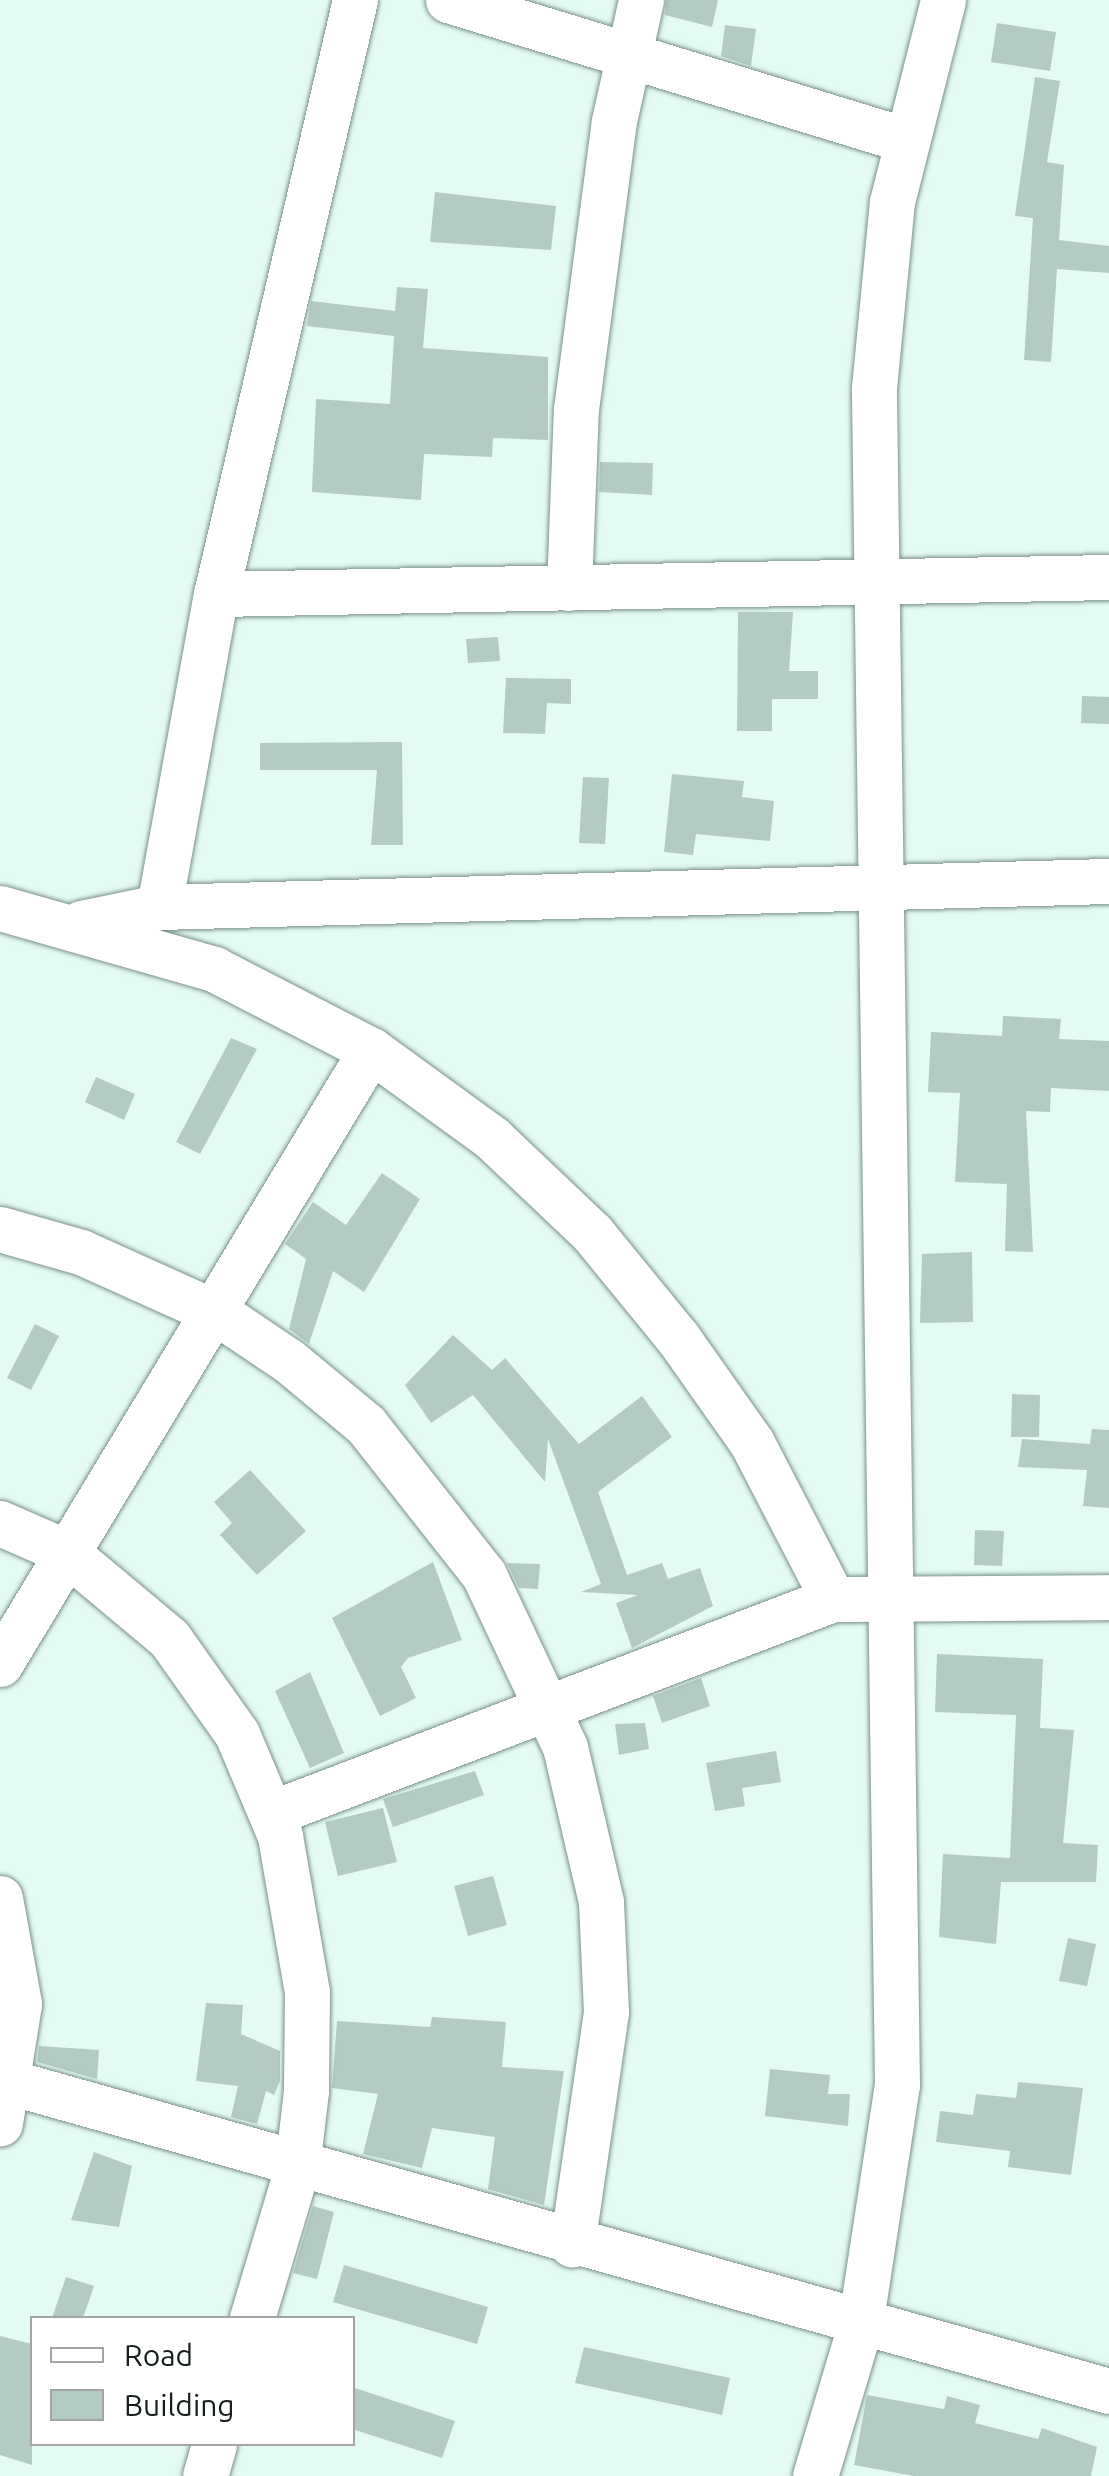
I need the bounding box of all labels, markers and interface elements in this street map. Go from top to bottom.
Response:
legend [30,2316,355,2446]
text: Road [124,2338,193,2372]
text: Building [124,2388,235,2422]

